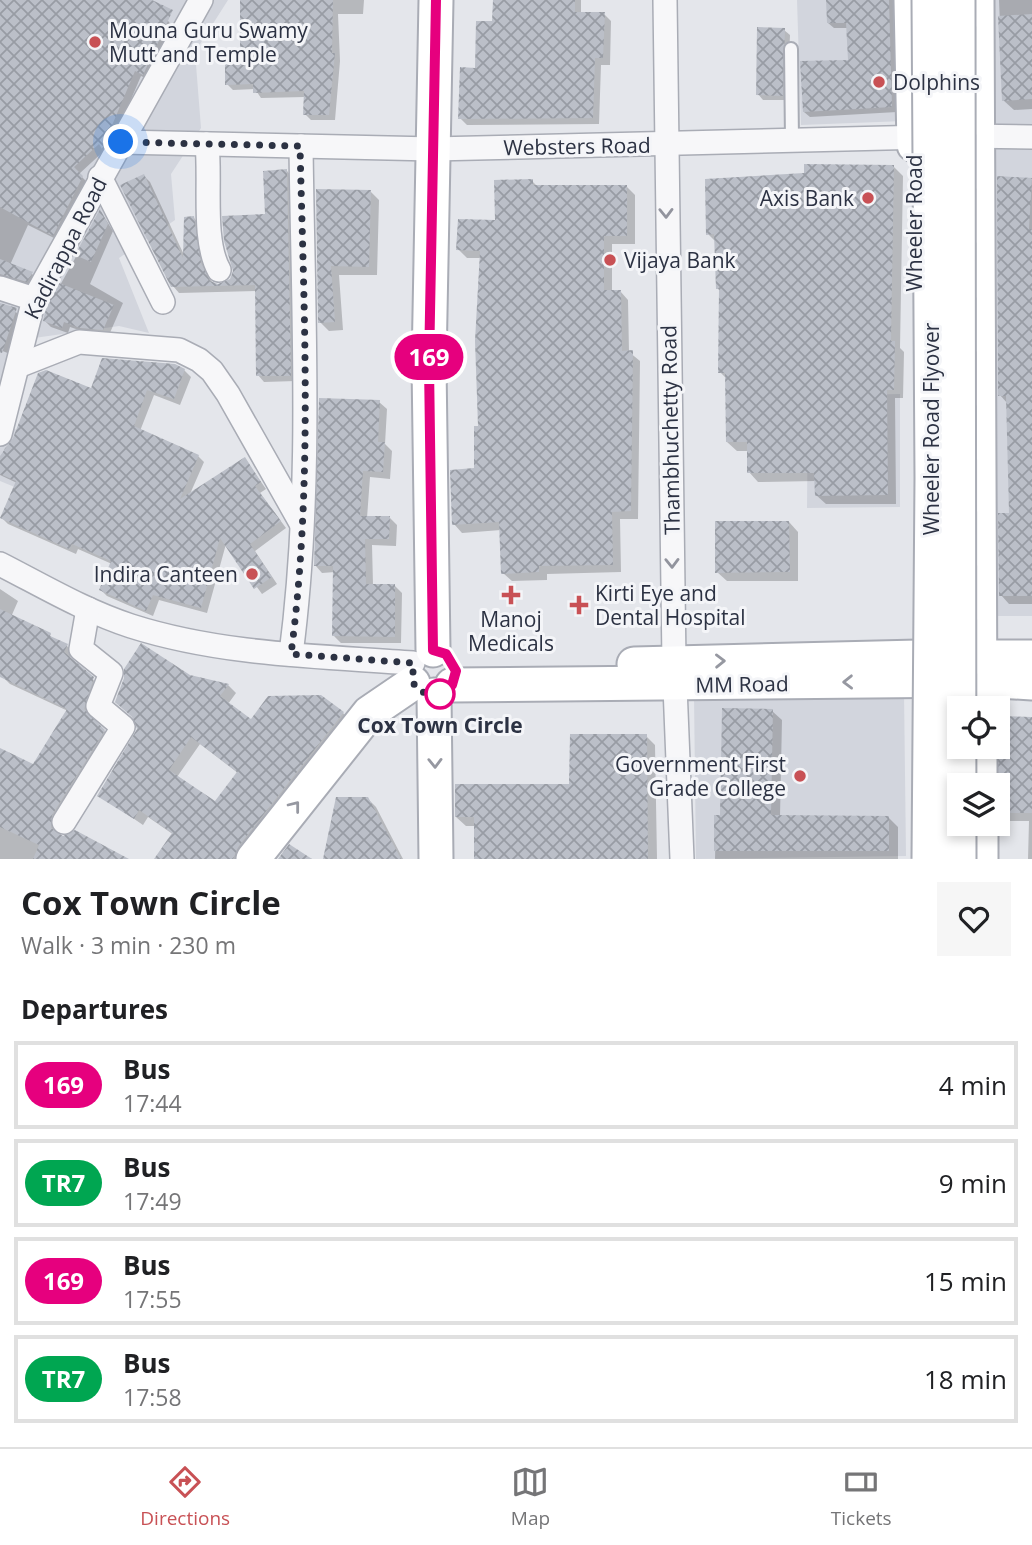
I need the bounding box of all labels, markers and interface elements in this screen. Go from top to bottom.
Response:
place label: Mouna Guru Swamy Mutt and Temple [109,16,308,68]
marker: Mouna Guru Swamy Mutt and Temple [87,34,103,50]
place label: Dolphins [893,68,980,96]
marker: Dolphins [871,74,887,90]
your location [103,124,138,159]
street label: Websters Road [503,131,651,161]
street label: Wheeler Road [900,154,928,292]
street label: Kadirappa Road [17,172,113,324]
place label: Axis Bank [760,184,854,212]
marker: Axis Bank [860,190,876,206]
one-way arrow [658,208,674,219]
place label: Vijaya Bank [624,246,736,274]
marker: Vijaya Bank [602,252,618,268]
street label: Wheeler Road Flyover [917,322,945,535]
street label: Thambhuchetty Road [654,325,686,535]
line badge: 169 [389,334,469,380]
text: 169 [408,340,450,373]
one-way arrow [664,558,680,569]
place label: Indira Canteen [94,560,238,588]
marker: Indira Canteen [244,566,260,582]
place label: Kirti Eye and Dental Hospital [595,579,746,631]
marker: Manoj Medicals [503,587,519,603]
marker: Kirti Eye and Dental Hospital [569,595,589,615]
place label: Manoj Medicals [468,605,554,657]
one-way arrow [716,653,726,669]
street label: MM Road [695,669,789,699]
one-way arrow [843,675,854,690]
marker: Cox Town Circle [425,679,455,709]
map controls [947,696,1010,836]
button: locate [947,696,1010,759]
place label: Cox Town Circle [357,711,523,739]
place label: Government First Grade College [615,750,786,802]
one-way arrow [427,759,443,769]
marker: Government First Grade College [792,768,808,784]
button: layers [947,773,1010,836]
one-way arrow [287,801,300,813]
text: Cox Town Circle [21,880,281,925]
button: heart [937,882,1011,956]
text: Walk · 3 min · 230 m [21,929,236,961]
text: Departures [21,991,168,1027]
text: Bus [123,1051,170,1087]
text: 4 min [939,1067,1007,1103]
text: 169 [43,1068,84,1101]
text: 17:44 [123,1087,182,1119]
text: Bus [123,1149,170,1185]
text: 9 min [939,1165,1007,1201]
text: TR7 [42,1166,85,1199]
text: 17:49 [123,1185,182,1217]
text: Bus [123,1247,170,1283]
text: 15 min [924,1263,1007,1299]
text: 169 [43,1264,84,1297]
text: 17:55 [123,1283,182,1315]
text: Bus [123,1345,170,1381]
text: 18 min [924,1361,1007,1397]
text: TR7 [42,1362,85,1395]
text: 17:58 [123,1381,182,1413]
tab: Directions [140,1463,230,1531]
tab: Map [511,1463,550,1531]
tab: Tickets [831,1463,892,1531]

